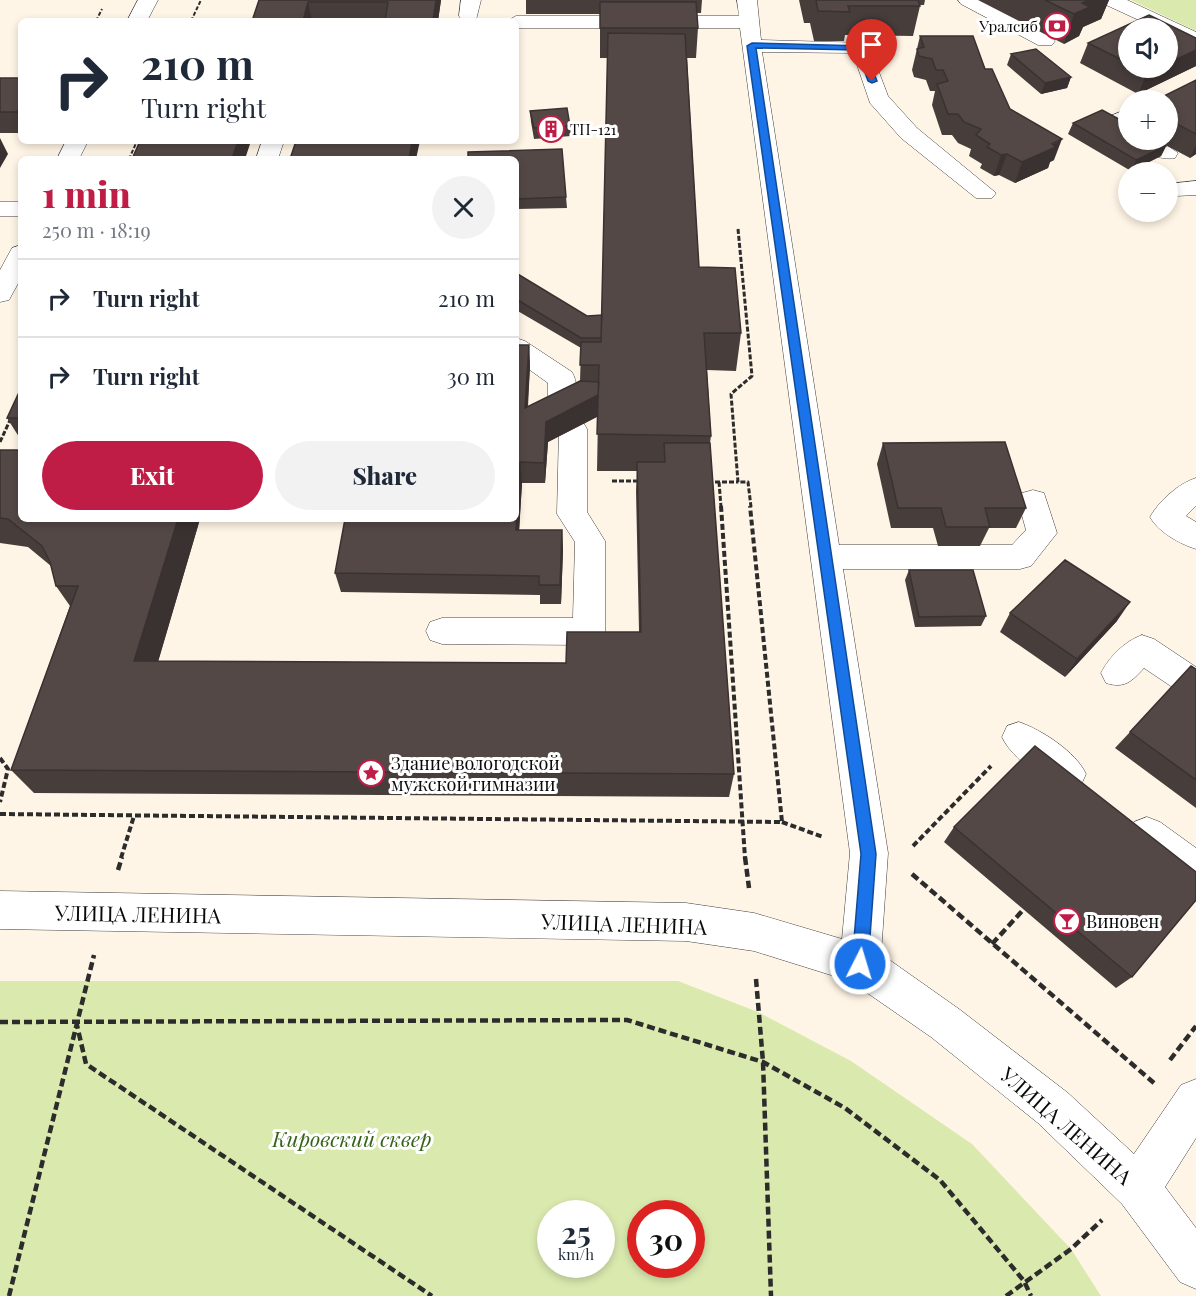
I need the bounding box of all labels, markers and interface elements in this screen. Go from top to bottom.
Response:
bank icon: Уралсиб [1042,11,1072,41]
place label: Уралсиб [978,16,1038,36]
map controls [1118,18,1178,222]
button: sound [1118,18,1178,78]
pin [846,19,897,81]
icon: arrive [855,28,888,61]
text: 210 m [141,35,254,91]
icon: right [42,42,120,120]
text: Turn right [141,89,266,125]
button: + [1118,90,1178,150]
building icon: ТП-121 [536,114,566,144]
place label: ТП-121 [570,119,617,139]
button: − [1118,162,1178,222]
text: 1 min [42,169,131,217]
button: close [432,176,495,239]
text: 250 m · 18:19 [42,216,151,243]
icon: right [42,282,75,315]
text: Turn right [93,283,199,313]
text: 210 m [438,283,495,313]
icon: right [42,360,75,393]
text: Turn right [93,361,199,391]
text: 30 m [447,361,495,391]
button: Exit [42,441,263,510]
button: Share [275,441,495,510]
place label: Здание вологодской мужской гимназии [391,751,560,796]
place icon: Здание вологодской мужской гимназии [356,758,386,788]
street label: УЛИЦА ЛЕНИНА [54,898,222,928]
street label: УЛИЦА ЛЕНИНА [540,906,708,940]
bar icon: Виновен [1052,906,1082,936]
place label: Виновен [1086,909,1159,933]
position arrow [828,932,892,996]
street label: УЛИЦА ЛЕНИНА [994,1059,1139,1191]
park label: Кировский сквер [271,1124,432,1152]
speed limit sign: 30 [627,1200,705,1278]
text: 25 [561,1212,591,1252]
text: km/h [558,1244,594,1264]

